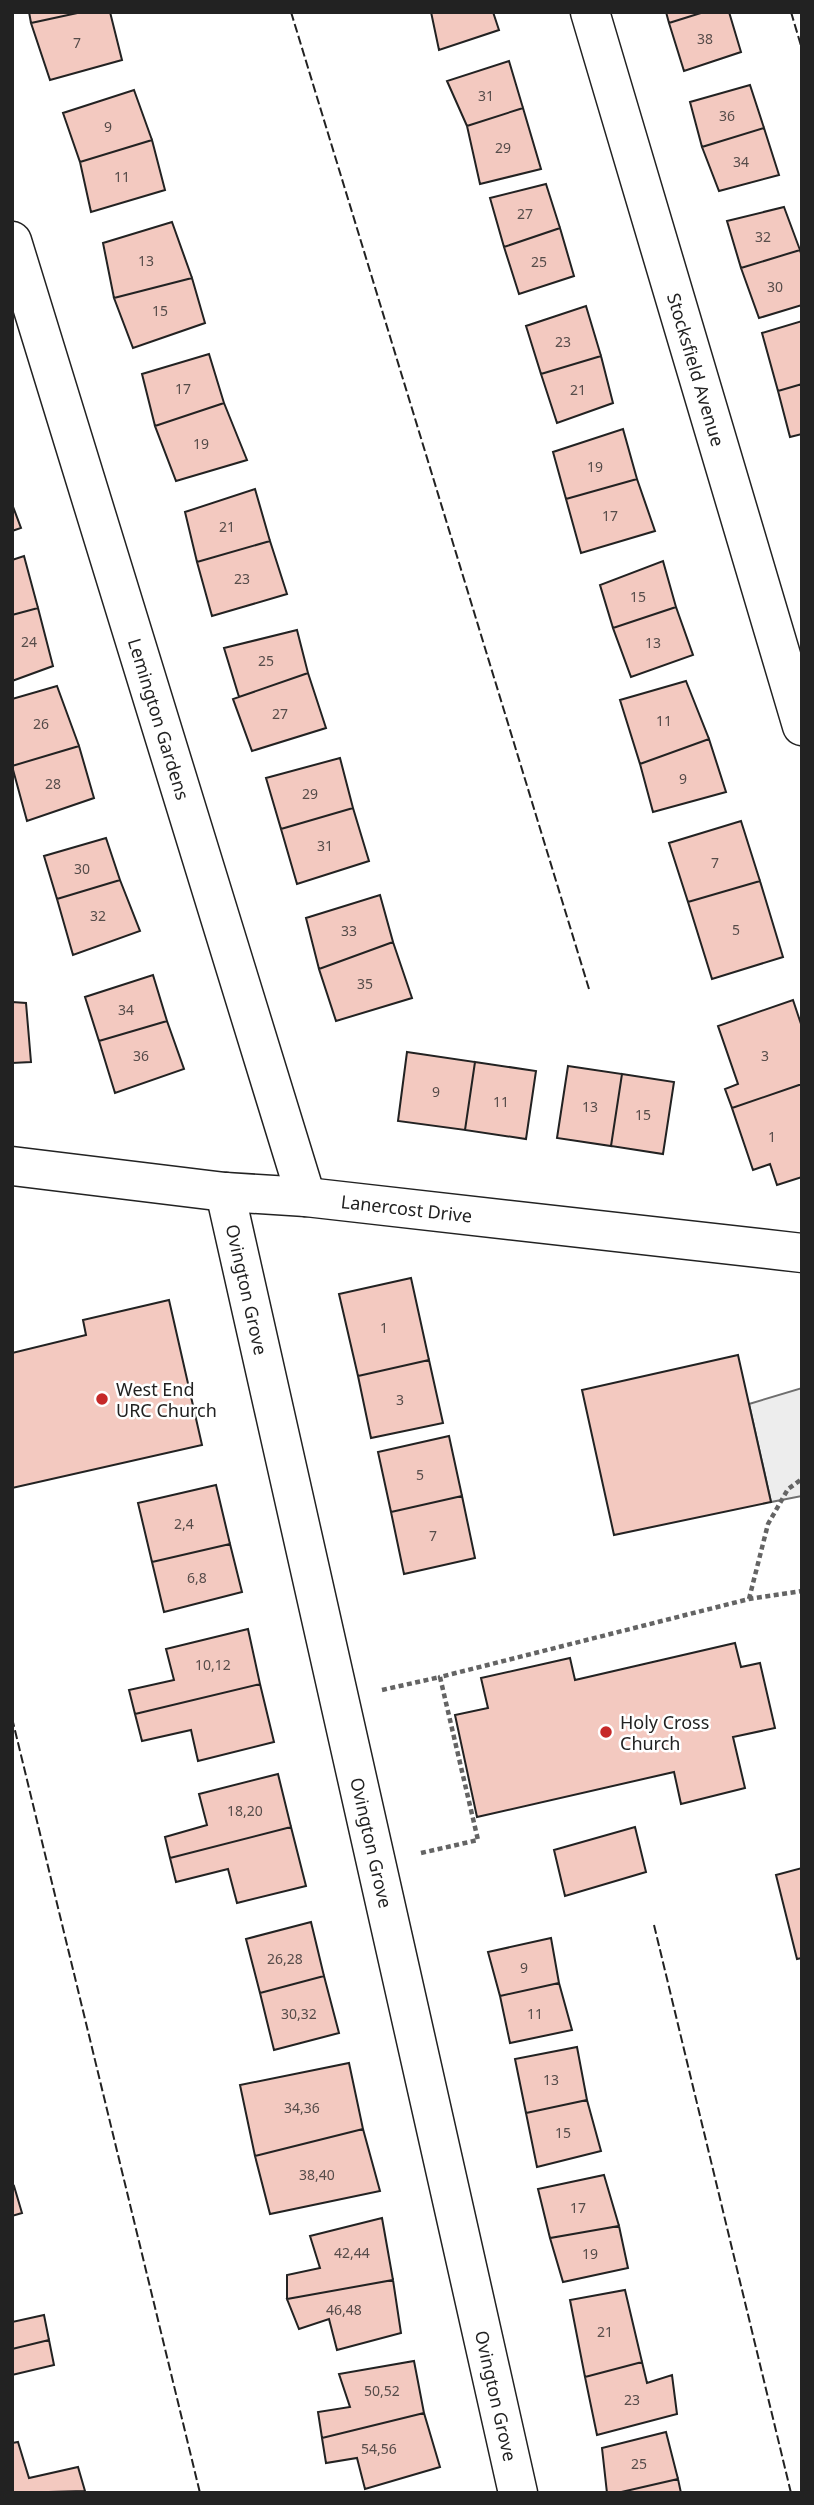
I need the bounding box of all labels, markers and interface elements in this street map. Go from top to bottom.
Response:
house number: 38 [697,29,713,48]
house number: 7 [73,33,81,52]
house number: 31 [478,86,494,105]
house number: 36 [719,106,735,125]
house number: 9 [104,117,112,136]
house number: 29 [495,138,511,157]
house number: 34 [733,152,749,171]
house number: 11 [114,167,130,186]
house number: 27 [517,204,533,223]
house number: 32 [755,227,771,246]
house number: 13 [138,251,154,270]
house number: 25 [531,252,547,271]
house number: 30 [767,277,783,296]
street label: Stocksfield Avenue [662,290,730,449]
house number: 15 [152,301,168,320]
house number: 23 [555,332,571,351]
house number: 17 [175,379,191,398]
house number: 21 [570,380,586,399]
house number: 19 [193,434,209,453]
house number: 19 [587,457,603,476]
house number: 17 [602,506,618,525]
house number: 21 [219,517,235,536]
house number: 23 [234,569,250,588]
house number: 15 [630,587,646,606]
house number: 24 [21,632,37,651]
house number: 13 [645,633,661,652]
street label: Lemington Gardens [123,635,195,803]
house number: 25 [258,651,274,670]
house number: 27 [272,704,288,723]
house number: 11 [656,711,672,730]
house number: 26 [33,714,49,733]
house number: 9 [679,769,687,788]
house number: 28 [45,774,61,793]
house number: 29 [302,784,318,803]
house number: 31 [317,836,333,855]
house number: 7 [711,853,719,872]
house number: 30 [74,859,90,878]
house number: 32 [90,906,106,925]
house number: 5 [732,920,740,939]
house number: 33 [341,921,357,940]
house number: 35 [357,974,373,993]
house number: 34 [118,1000,134,1019]
house number: 36 [133,1046,149,1065]
house number: 3 [761,1046,769,1065]
house number: 9 [432,1082,440,1101]
house number: 11 [493,1092,509,1111]
house number: 13 [582,1097,598,1116]
house number: 15 [635,1105,651,1124]
house number: 1 [768,1127,776,1146]
street label: Lanercost Drive [340,1189,473,1228]
street label: Ovington Grove [221,1222,273,1357]
house number: 1 [380,1318,388,1337]
place label: West End URC Church [116,1377,217,1422]
house number: 3 [396,1390,404,1409]
marker: West End URC Church [94,1391,110,1407]
house number: 5 [416,1465,424,1484]
house number: 2,4 [174,1514,194,1533]
house number: 7 [429,1526,437,1545]
house number: 6,8 [187,1568,207,1587]
house number: 10,12 [195,1655,231,1674]
place label: Holy Cross Church [620,1710,709,1755]
marker: Holy Cross Church [598,1724,614,1740]
street label: Ovington Grove [345,1775,398,1910]
house number: 18,20 [227,1801,263,1820]
house number: 26,28 [267,1949,303,1968]
house number: 9 [520,1958,528,1977]
house number: 30,32 [281,2004,317,2023]
house number: 11 [527,2004,543,2023]
house number: 13 [543,2070,559,2089]
house number: 34,36 [284,2098,320,2117]
house number: 15 [555,2123,571,2142]
house number: 38,40 [299,2165,335,2184]
house number: 17 [570,2198,586,2217]
house number: 42,44 [334,2243,370,2262]
house number: 19 [582,2244,598,2263]
house number: 46,48 [326,2300,362,2319]
house number: 21 [597,2322,613,2341]
street label: Ovington Grove [470,2328,522,2464]
house number: 50,52 [364,2381,400,2400]
house number: 23 [624,2390,640,2409]
house number: 54,56 [361,2439,397,2458]
house number: 25 [631,2454,647,2473]

